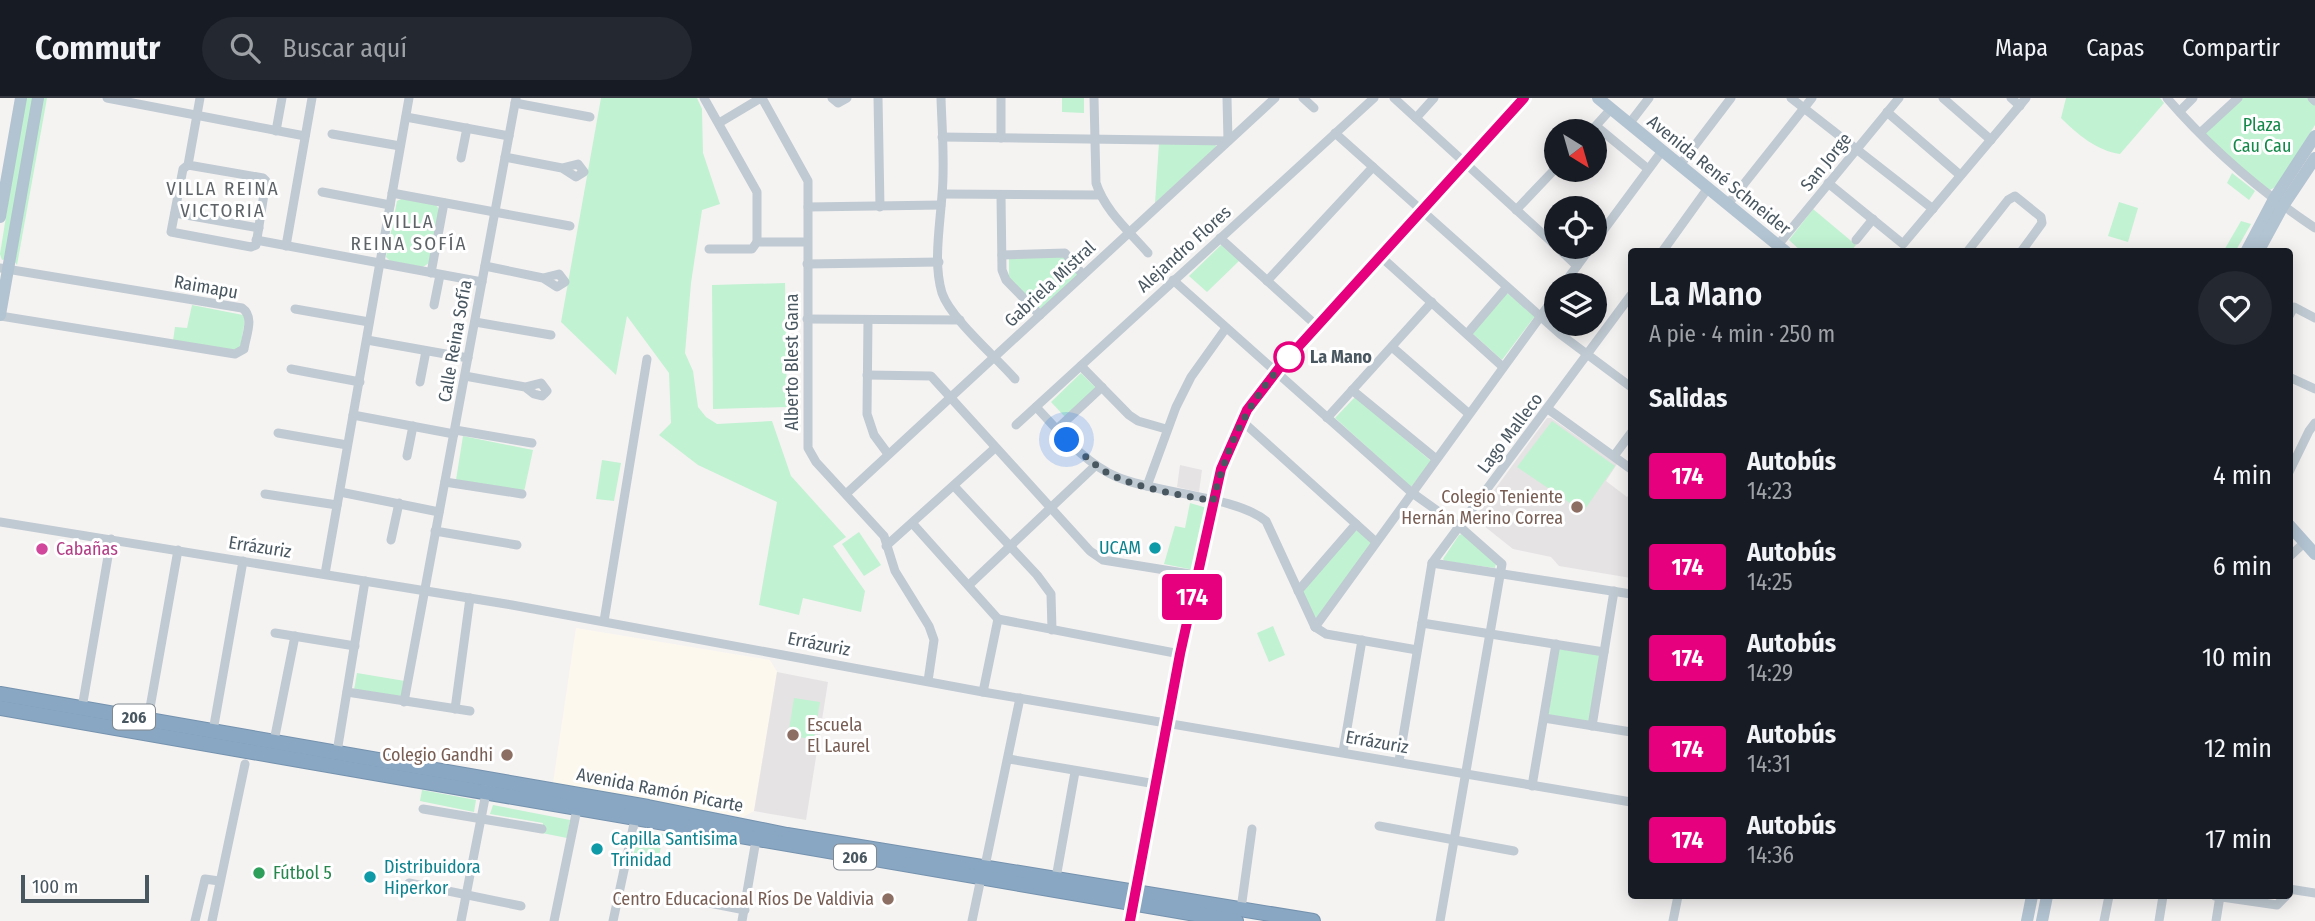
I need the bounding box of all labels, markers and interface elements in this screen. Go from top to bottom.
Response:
search box [202,17,692,80]
text: Commutr [35,28,160,68]
icon: search [226,29,264,67]
text: Buscar aquí [282,33,407,64]
text: Mapa [1995,34,2048,62]
text: Capas [2086,34,2144,62]
text: Compartir [2182,34,2280,62]
street label: Avenida René Schneider [1643,110,1796,240]
park label: Plaza Cau Cau [2233,114,2291,157]
north arrow [1544,119,1606,182]
map controls [1544,119,1607,336]
street label: San Jorge [1796,128,1856,196]
district label: VILLA REINA VICTORIA [166,177,280,222]
button: locate [1544,196,1607,259]
street label: Alejandro Flores [1132,201,1236,297]
district label: VILLA REINA SOFÍA [351,210,467,255]
street label: Gabriela Mistral [1000,236,1100,332]
street label: Raimapu [172,271,240,303]
button: heart [2198,271,2272,345]
button: layers [1544,273,1607,336]
text: La Mano [1649,274,1762,314]
street label: Calle Reina Sofía [433,278,477,404]
street label: Alberto Blest Gana [781,293,803,430]
text: A pie · 4 min · 250 m [1649,320,1835,348]
marker: La Mano [1274,342,1304,372]
place label: La Mano [1310,346,1372,368]
text: Salidas [1649,383,1727,414]
street label: Lago Malleco [1473,388,1547,478]
your location [1049,422,1084,457]
text: Autobús [1747,446,1836,477]
text: 4 min [2213,460,2272,491]
text: 174 [1672,462,1703,490]
text: 14:23 [1747,477,1792,505]
place label: Colegio Teniente Hernán Merino Correa [1401,486,1563,529]
marker: Colegio Teniente Hernán Merino Correa [1569,499,1585,515]
street label: Errázuriz [227,531,293,563]
place label: UCAM [1099,537,1141,559]
text: Autobús [1747,537,1836,568]
place label: Cabañas [56,538,118,560]
marker: UCAM [1147,540,1163,556]
marker: Cabañas [34,541,50,557]
text: 6 min [2213,551,2272,582]
text: 174 [1672,553,1703,581]
text: 14:25 [1747,568,1793,596]
line badge: 174 [1152,574,1232,620]
text: 174 [1176,583,1208,611]
street label: Errázuriz [786,627,852,661]
text: Autobús [1747,628,1836,659]
text: 10 min [2202,642,2272,673]
text: 174 [1672,644,1703,672]
text: 14:29 [1747,659,1793,687]
road number: 206 [113,704,155,730]
place label: Escuela El Laurel [807,714,870,757]
text: Autobús [1747,719,1836,750]
street label: Errázuriz [1344,726,1410,758]
marker: Escuela El Laurel [785,727,801,743]
text: 12 min [2204,733,2272,764]
text: 174 [1672,735,1703,763]
place label: Colegio Gandhi [382,744,493,766]
marker: Colegio Gandhi [499,747,515,763]
text: 14:31 [1747,750,1791,778]
street label: Avenida Ramón Picarte [575,763,745,817]
text: Autobús [1747,810,1836,841]
text: 17 min [2205,824,2272,855]
text: 174 [1672,826,1703,854]
place label: Capilla Santisima Trinidad [611,828,738,871]
marker: Capilla Santisima Trinidad [589,841,605,857]
text: 14:36 [1747,841,1794,869]
road number: 206 [834,844,876,870]
place label: Distribuidora Hiperkor [384,856,481,899]
place label: Fútbol 5 [273,862,332,884]
marker: Fútbol 5 [251,865,267,881]
marker: Distribuidora Hiperkor [362,869,378,885]
scale bar [21,872,149,904]
text: 100 m [32,875,78,898]
place label: Centro Educacional Ríos De Valdivia [613,888,874,910]
marker: Centro Educacional Ríos De Valdivia [880,891,896,907]

